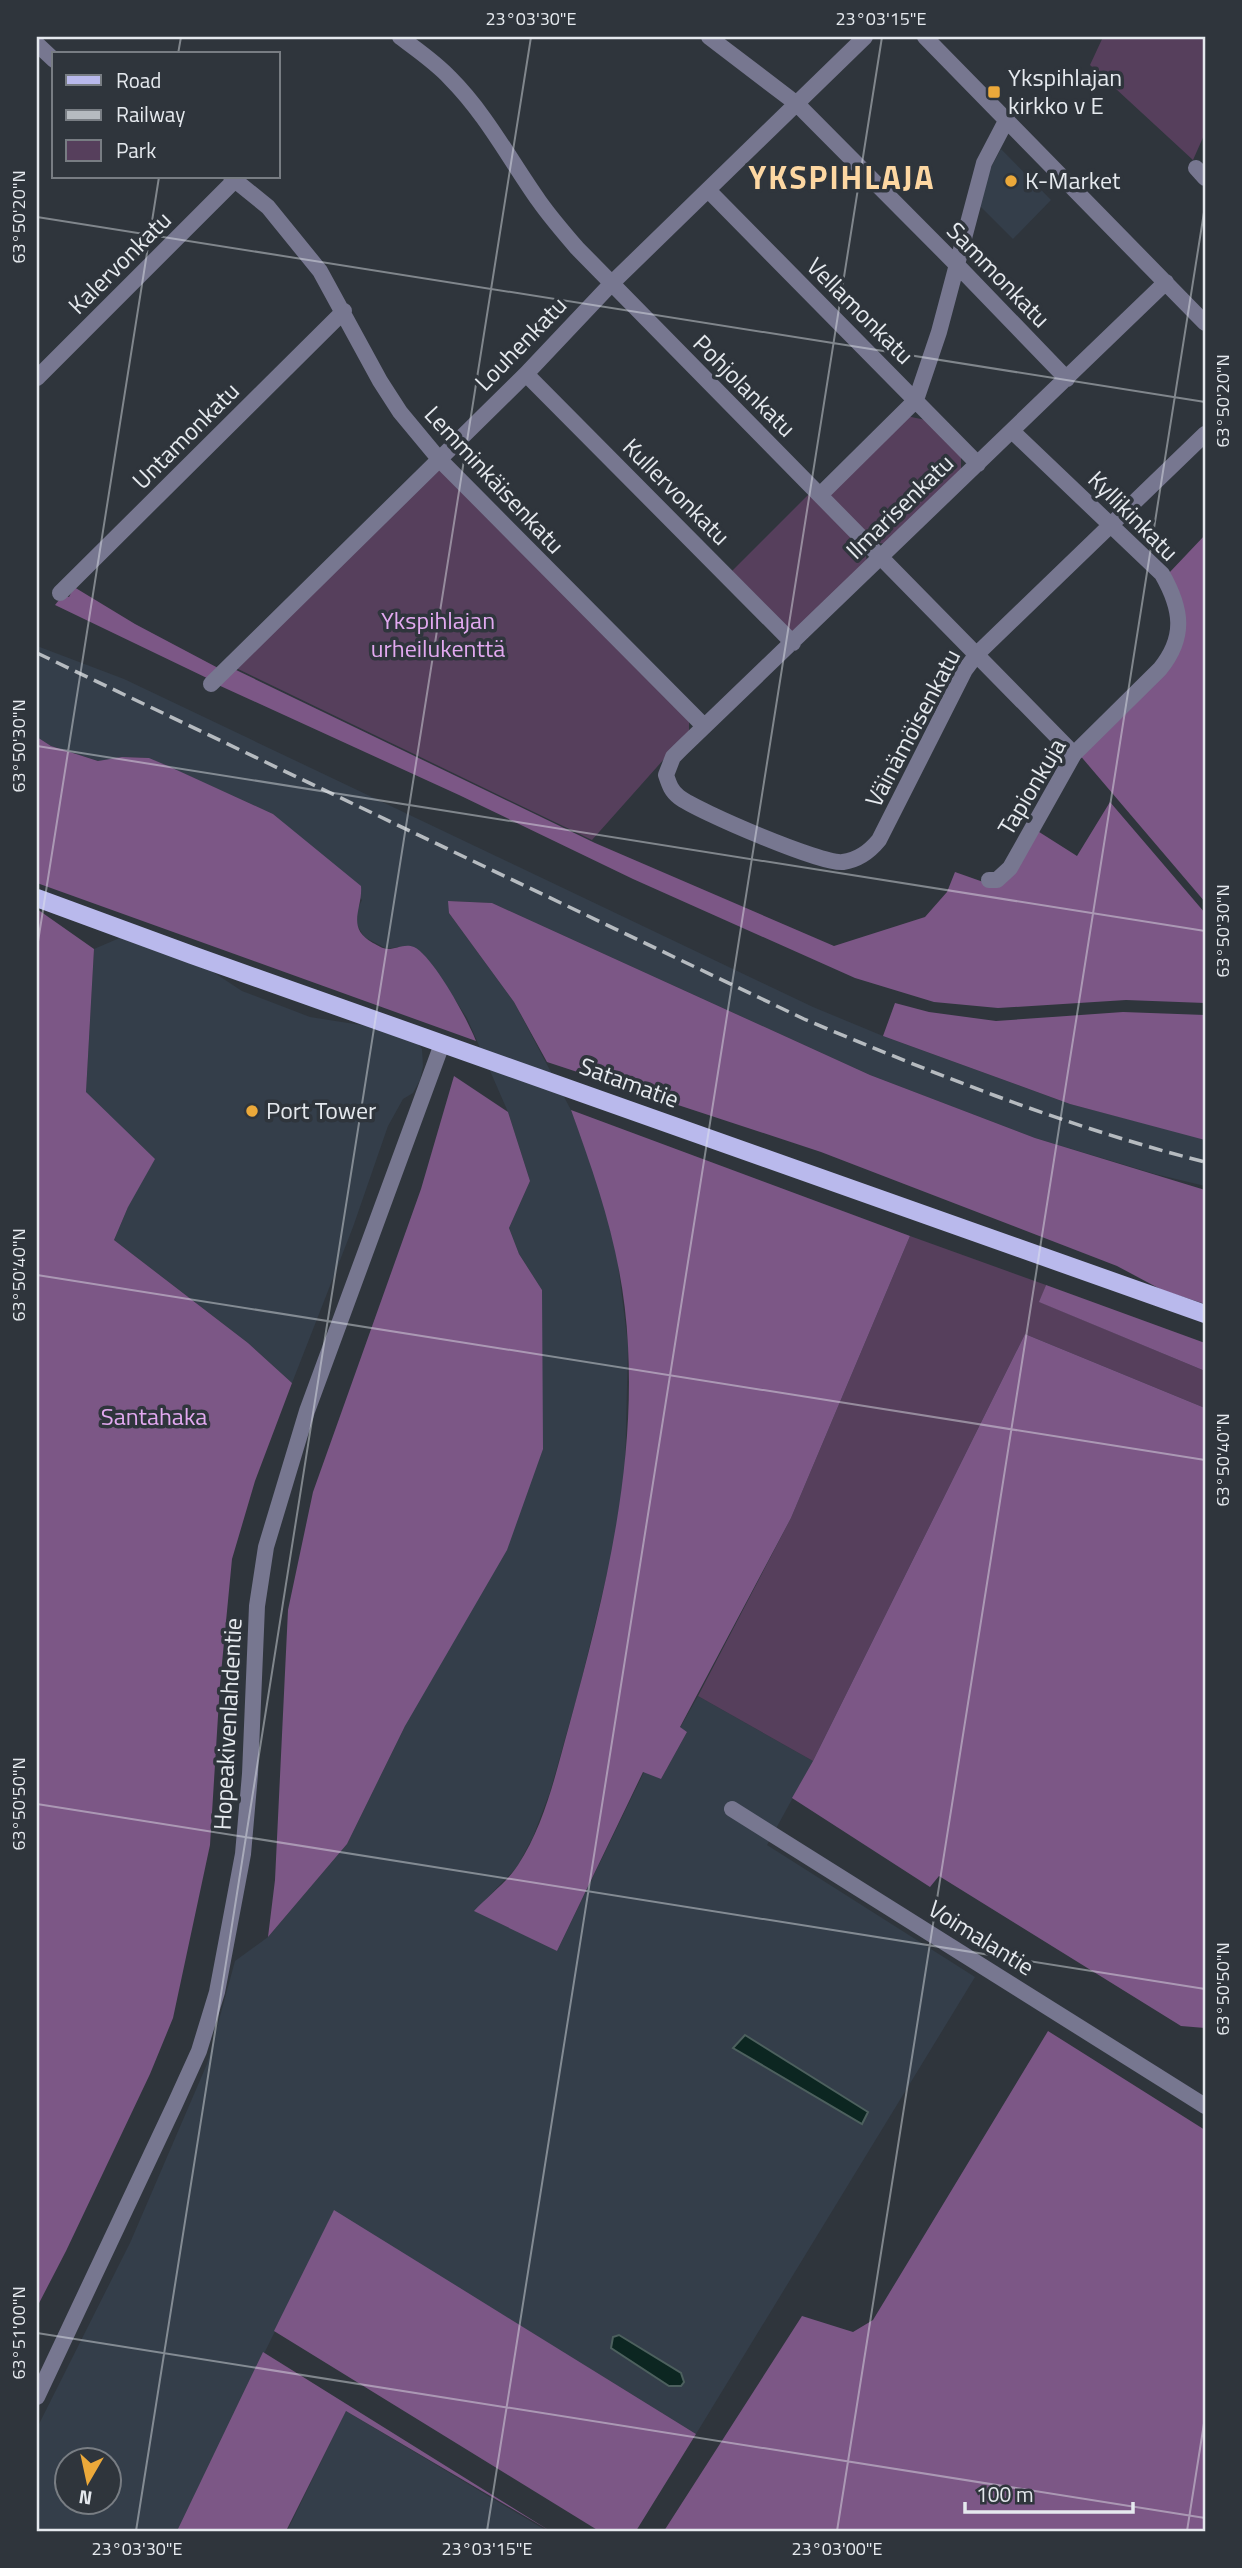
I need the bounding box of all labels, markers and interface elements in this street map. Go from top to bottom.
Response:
text: 23°03'30"E [486,5,577,32]
text: 23°03'15"E [836,5,927,32]
legend [52,52,280,178]
place label: Ykspihlajan kirkko v E [1008,59,1122,123]
text: Road [116,64,161,96]
marker: Ykspihlajan kirkko v E [986,84,1002,100]
text: Railway [116,98,185,130]
text: Park [116,134,156,166]
district label: YKSPIHLAJA [748,153,936,201]
place label: K-Market [1025,162,1121,198]
text: 63°50'20"N [5,170,32,264]
marker: K-Market [1003,173,1019,189]
street label: Kalervonkatu [59,202,179,322]
street label: Sammonkatu [939,213,1059,335]
street label: Vellamonkatu [799,249,922,372]
street label: Louhenkatu [466,288,575,399]
street label: Pohjolankatu [685,326,804,445]
text: 63°50'20"N [1209,354,1236,448]
street label: Untamonkatu [123,373,247,497]
street label: Lemminkäisenkatu [416,397,573,562]
street label: Kullervonkatu [615,429,739,553]
street label: Ilmarisenkatu [837,445,961,567]
street label: Kyllikinkatu [1080,462,1187,569]
park label: Ykspihlajan urheilukenttä [371,602,505,666]
street label: Väinämöisenkatu [855,642,969,813]
text: 63°50'30"N [5,699,32,793]
street label: Tapionkuja [988,731,1074,842]
text: 63°50'30"N [1209,884,1236,978]
street label: Satamatie [575,1047,684,1117]
place label: Port Tower [266,1092,376,1128]
marker: Port Tower [244,1103,260,1119]
text: 63°50'40"N [5,1228,32,1322]
park label: Santahaka [101,1398,207,1434]
text: 63°50'40"N [1209,1413,1236,1507]
street label: Hopeakivenlahdentie [203,1617,251,1831]
text: 63°50'50"N [5,1757,32,1851]
street label: Voimalantie [921,1890,1042,1984]
text: 63°50'50"N [1209,1942,1236,2036]
text: 63°51'00"N [5,2286,32,2380]
north arrow [52,2446,122,2516]
scale bar [965,2470,1134,2514]
text: 100 m [976,2478,1033,2510]
text: N [76,2483,94,2514]
text: 23°03'30"E [92,2535,183,2562]
text: 23°03'15"E [442,2535,533,2562]
text: 23°03'00"E [792,2535,883,2562]

